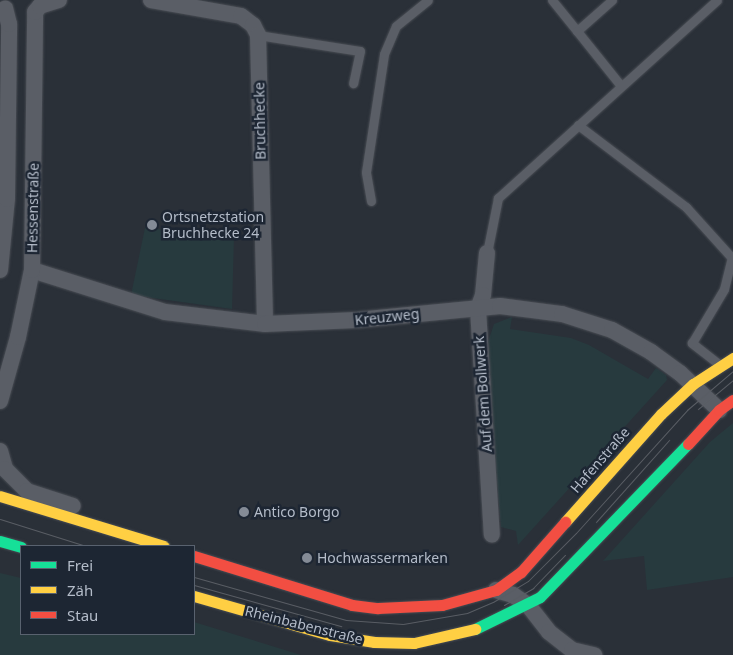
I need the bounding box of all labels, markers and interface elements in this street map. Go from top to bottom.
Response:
street label: Bruchhecke [251,82,269,160]
street label: Hessenstraße [24,163,42,253]
place label: Ortsnetzstation Bruchhecke 24 [162,209,264,242]
marker: Ortsnetzstation Bruchhecke 24 [146,219,158,231]
street label: Kreuzweg [354,305,420,329]
street label: Auf dem Bollwerk [471,335,495,453]
street label: Hafenstraße [567,424,633,496]
place label: Antico Borgo [254,504,339,520]
marker: Antico Borgo [238,506,250,518]
legend [20,545,195,635]
place label: Hochwassermarken [317,550,448,566]
marker: Hochwassermarken [301,552,313,564]
text: Frei [67,555,93,575]
text: Zäh [67,580,93,600]
street label: Rheinbabenstraße [243,602,365,648]
text: Stau [67,605,98,625]

